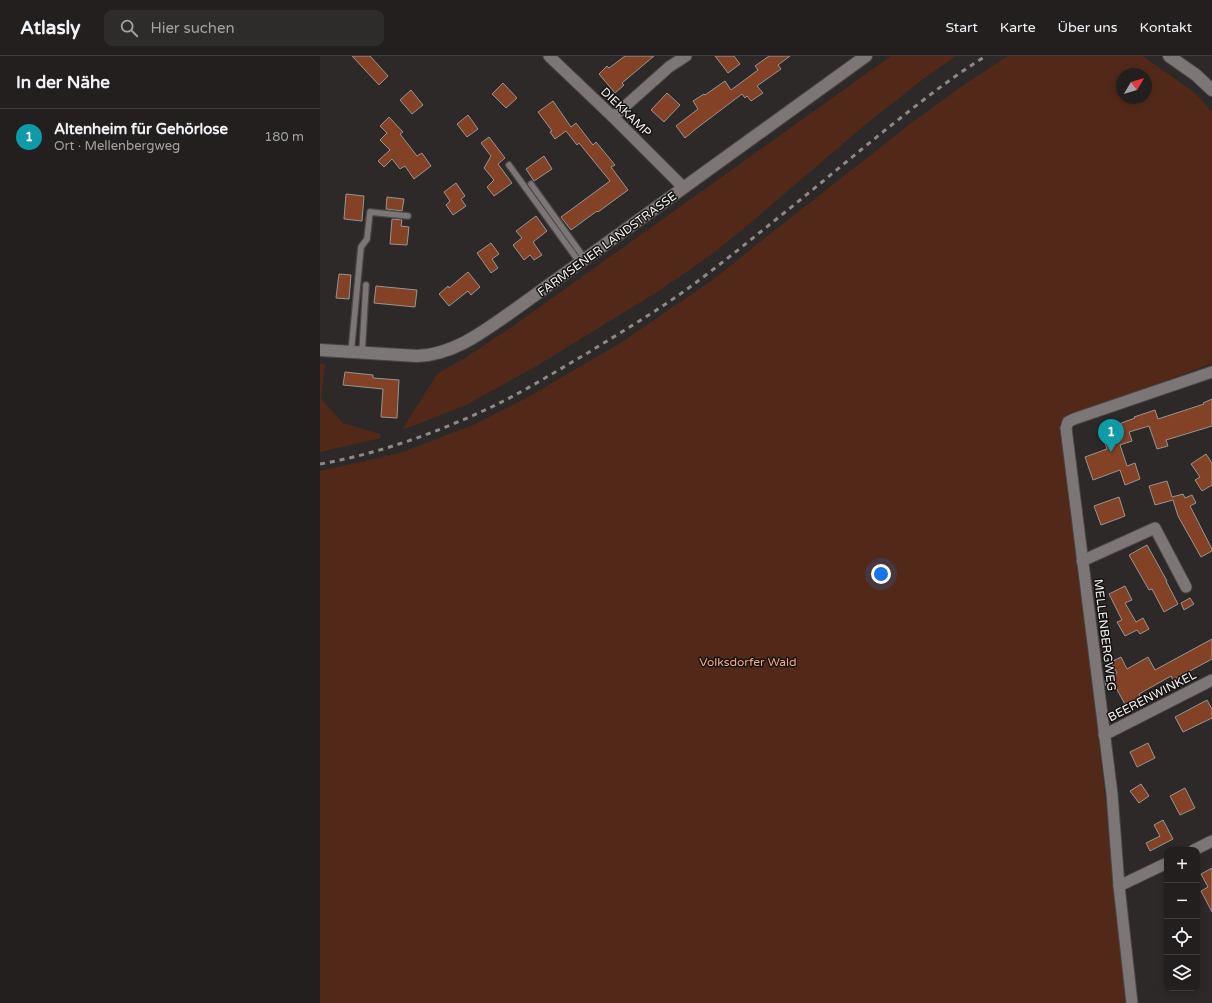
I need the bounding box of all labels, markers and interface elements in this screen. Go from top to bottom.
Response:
search box [104,10,384,46]
text: Atlasly [20,17,80,39]
icon: search [118,17,140,39]
text: Hier suchen [150,19,235,37]
text: Start [946,19,978,36]
text: Karte [1000,19,1036,36]
text: Über uns [1058,19,1118,36]
text: Kontakt [1140,19,1192,36]
north arrow [1116,68,1152,104]
text: In der Nähe [16,72,110,93]
street label: DIEKKAMP [598,85,654,139]
text: Altenheim für Gehörlose [54,120,228,138]
text: 1 [25,129,33,145]
text: 180 m [264,129,304,145]
text: Ort · Mellenbergweg [54,138,180,154]
street label: FARMSENER LANDSTRASSE [535,189,679,299]
pin: 1 [1098,419,1124,452]
your location [871,564,891,584]
street label: MELLENBERGWEG [1091,578,1119,692]
park label: Volksdorfer Wald [699,655,797,669]
street label: BEERENWINKEL [1105,668,1199,724]
map controls [1164,847,1200,991]
button: + [1164,847,1200,883]
button: − [1164,883,1200,919]
button: locate [1164,919,1200,955]
button: layers [1164,955,1200,991]

